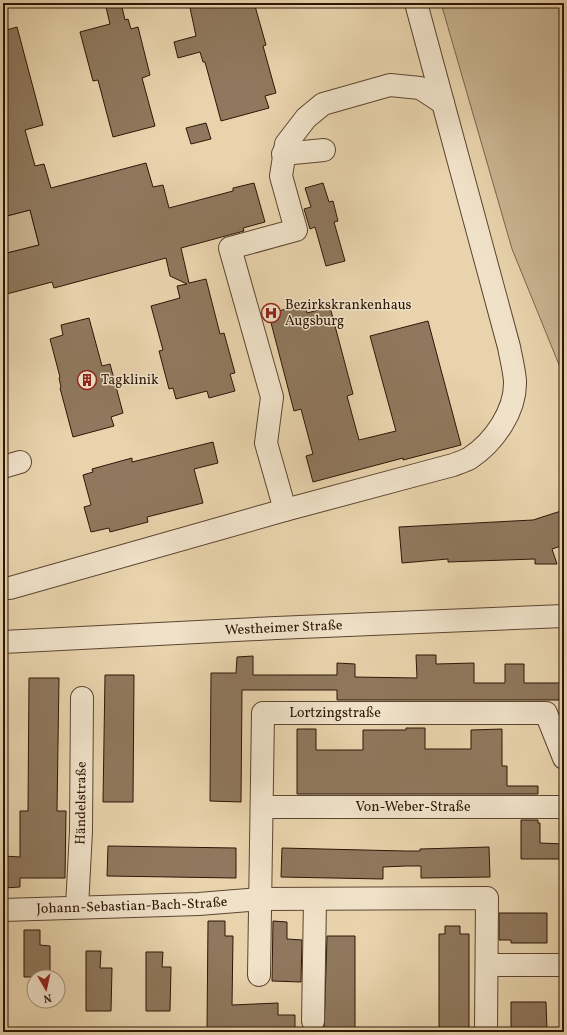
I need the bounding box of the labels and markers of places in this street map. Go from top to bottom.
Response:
place label: Bezirkskrankenhaus Augsburg [285,296,412,331]
hospital icon: Bezirkskrankenhaus Augsburg [260,302,282,324]
building icon: Tagklinik [76,369,98,391]
place label: Tagklinik [101,371,159,390]

